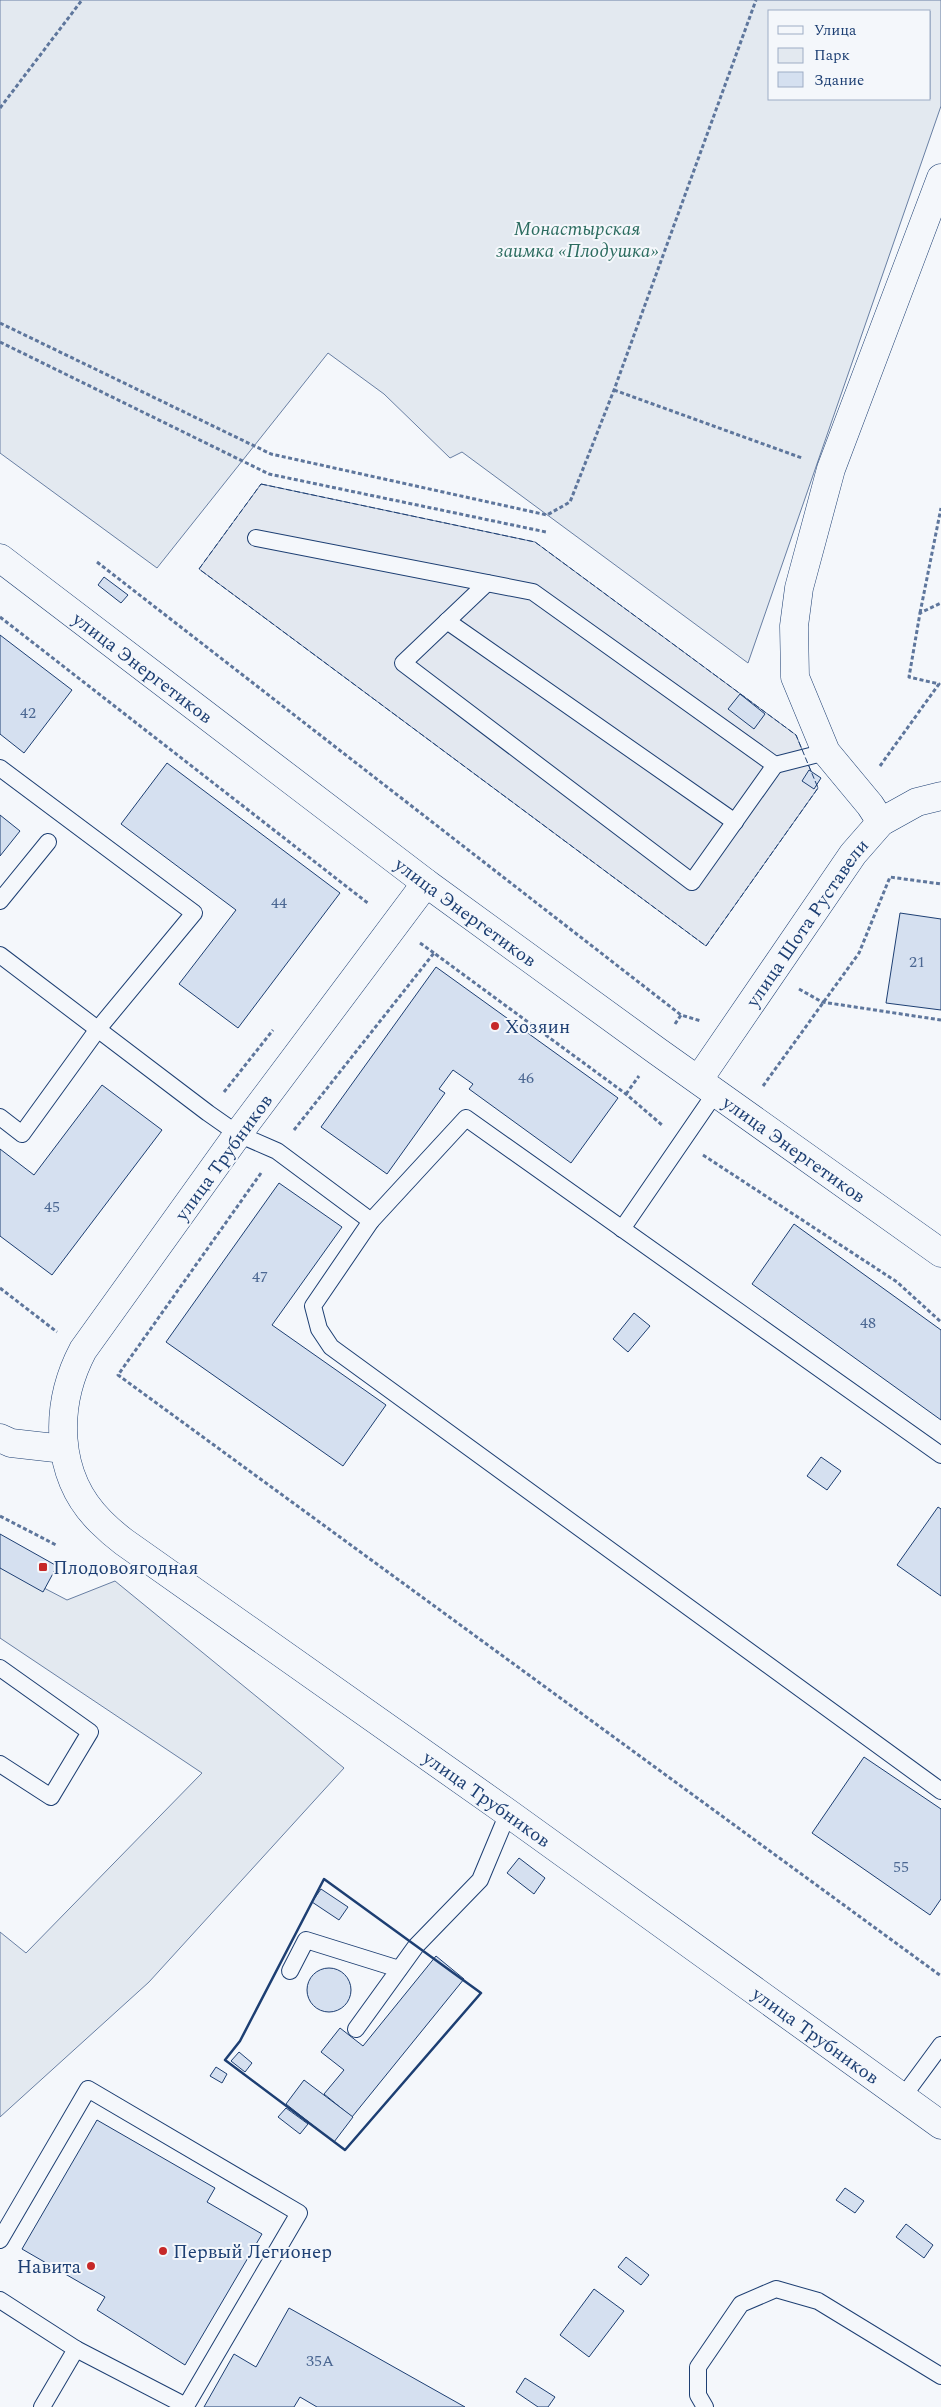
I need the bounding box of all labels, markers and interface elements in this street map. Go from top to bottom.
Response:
legend [768,10,931,100]
text: Улица [814,19,857,42]
text: Парк [814,44,850,67]
text: Здание [814,69,864,92]
park label: Монастырская заимка «Плодушка» [496,215,658,266]
street label: улица Энергетиков [65,605,219,731]
house number: 42 [20,701,36,725]
street label: улица Шота Руставели [739,833,876,1014]
street label: улица Энергетиков [387,850,542,975]
house number: 44 [271,891,287,915]
house number: 21 [909,950,925,974]
place label: Хозяин [505,1013,570,1042]
marker: Хозяин [489,1020,501,1032]
house number: 46 [518,1066,534,1090]
street label: улица Трубников [168,1088,280,1228]
street label: улица Энергетиков [715,1088,871,1211]
house number: 45 [44,1195,60,1219]
house number: 47 [252,1265,268,1289]
house number: 48 [860,1311,876,1335]
place label: Плодовоягодная [53,1554,199,1583]
marker: Плодовоягодная [37,1561,49,1573]
street label: улица Трубников [416,1744,556,1855]
house number: 55 [893,1855,909,1879]
street label: улица Трубников [745,1980,885,2092]
place label: Первый Легионер [173,2238,332,2267]
marker: Первый Легионер [157,2245,169,2257]
place label: Навита [17,2253,82,2282]
marker: Навита [85,2260,97,2272]
house number: 35А [306,2349,334,2373]

